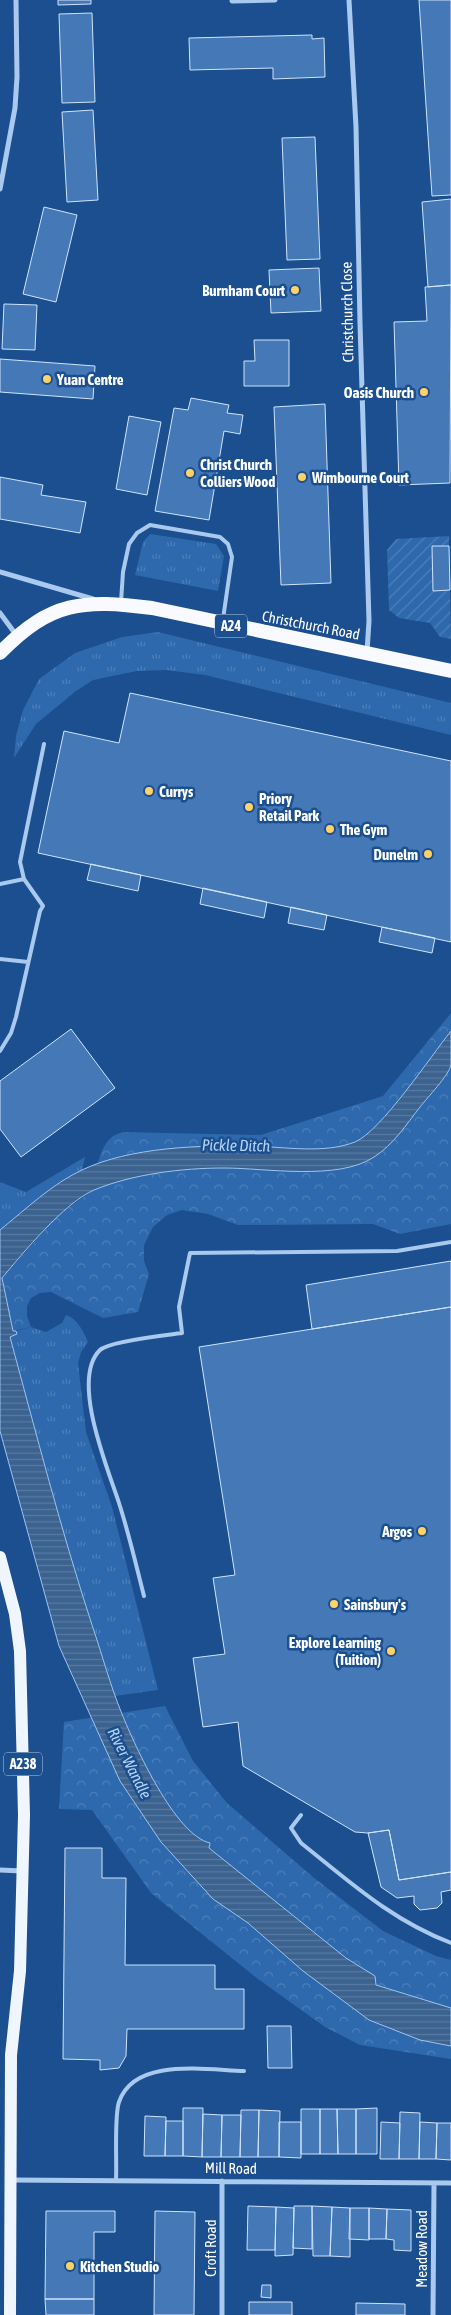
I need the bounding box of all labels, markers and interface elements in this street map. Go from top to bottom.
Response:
street label: Christchurch Close [338,261,356,362]
place label: Burnham Court [202,282,286,299]
marker: Burnham Court [289,284,301,296]
place label: Yuan Centre [56,371,124,388]
marker: Yuan Centre [41,373,53,385]
place label: Oasis Church [344,384,414,401]
marker: Oasis Church [418,386,430,398]
place label: Christ Church Colliers Wood [200,456,275,490]
marker: Christ Church Colliers Wood [184,467,196,479]
place label: Wimbourne Court [311,469,409,486]
marker: Wimbourne Court [296,471,308,483]
street label: Christchurch Road [261,607,361,643]
road number: A24 [215,614,247,638]
place label: Currys [159,783,194,800]
marker: Currys [143,785,155,797]
place label: Priory Retail Park [259,790,320,824]
marker: Priory Retail Park [243,801,255,813]
place label: The Gym [340,821,388,838]
marker: The Gym [324,823,336,835]
place label: Dunelm [373,846,418,863]
marker: Dunelm [422,848,434,860]
water label: Pickle Ditch [202,1135,271,1155]
place label: Argos [381,1523,413,1540]
marker: Argos [416,1525,428,1537]
place label: Sainsbury's [344,1596,407,1613]
marker: Sainsbury's [328,1598,340,1610]
place label: Explore Learning (Tuition) [289,1634,382,1668]
marker: Explore Learning (Tuition) [385,1645,397,1657]
water label: River Wandle [104,1724,156,1802]
road number: A238 [4,1752,42,1776]
street label: Mill Road [205,2159,257,2177]
street label: Meadow Road [413,2210,430,2288]
street label: Croft Road [202,2219,219,2277]
place label: Kitchen Studio [80,2258,159,2275]
marker: Kitchen Studio [64,2260,76,2272]

